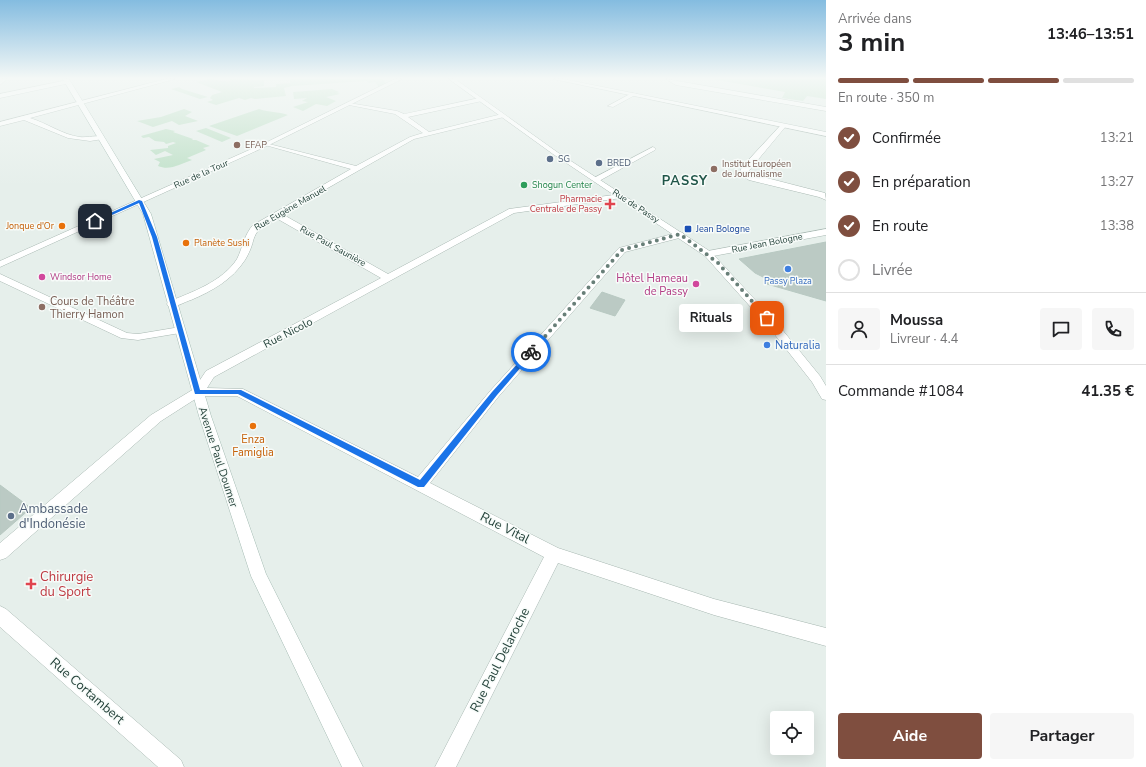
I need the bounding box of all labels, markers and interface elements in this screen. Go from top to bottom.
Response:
text: Arrivée dans [838,10,912,28]
text: 13:46–13:51 [1047,24,1134,44]
text: 3 min [838,25,905,60]
text: En route · 350 m [838,89,934,107]
icon: check [838,127,860,149]
text: Confirmée [872,128,941,148]
text: 13:21 [1100,129,1134,147]
place label: EFAP [245,139,267,151]
marker: EFAP [232,140,242,150]
place label: SG [558,153,570,165]
marker: SG [545,154,555,164]
street label: Rue de la Tour [172,156,231,191]
place label: BRED [607,157,631,169]
marker: BRED [594,158,604,168]
place label: Institut Européen de Journalisme [722,158,791,180]
marker: Institut Européen de Journalisme [709,164,719,174]
icon: check [838,171,860,193]
district label: PASSY [662,172,708,190]
text: En préparation [872,172,971,192]
text: 13:27 [1100,173,1134,191]
place label: Shogun Center [532,179,593,191]
marker: Shogun Center [519,180,529,190]
street label: Rue Eugène Manuel [252,182,328,233]
street label: Rue de Passy [610,186,662,226]
place label: Pharmacie Centrale de Passy [530,193,602,215]
marker: Pharmacie Centrale de Passy [605,199,615,209]
pin [78,204,112,238]
icon: home [84,210,106,232]
icon: check [838,215,860,237]
text: En route [872,216,928,236]
text: 13:38 [1100,217,1134,235]
place label: Jonque d'Or [5,220,55,232]
marker: Jonque d'Or [57,221,67,231]
street label: Rue Paul Saunière [298,223,368,269]
place label: Jean Bologne [695,223,750,235]
marker: Jean Bologne [683,224,693,234]
street label: Rue Jean Bologne [731,230,804,256]
place label: Planète Sushi [194,237,249,249]
marker: Planète Sushi [181,238,191,248]
text: Livrée [872,260,913,280]
marker: Passy Plaza [783,264,793,274]
place label: Windsor Home [50,271,112,283]
place label: Hôtel Hameau de Passy [616,271,688,299]
marker: Windsor Home [37,272,47,282]
place label: Passy Plaza [764,275,812,287]
marker: Hôtel Hameau de Passy [691,279,701,289]
place label: Cours de Théâtre Thierry Hamon [50,294,135,322]
pin [750,301,784,335]
marker: Cours de Théâtre Thierry Hamon [37,302,47,312]
callout: Rituals [679,304,743,332]
icon: bag [756,307,778,329]
button: person [838,308,880,350]
button: chat [1040,308,1082,350]
button: phone [1092,308,1134,350]
text: Rituals [690,309,732,327]
text: Moussa [890,310,943,330]
street label: Rue Nicolo [261,314,315,352]
text: Livreur · 4.4 [890,330,958,348]
courier [511,332,551,372]
place label: Naturalia [775,338,821,353]
marker: Naturalia [762,340,772,350]
icon: bike [520,341,542,363]
text: Commande #1084 [838,381,964,401]
text: 41.35 € [1081,381,1134,401]
street label: Avenue Paul Doumer [195,405,241,509]
marker: Enza Famiglia [248,421,258,431]
place label: Enza Famiglia [232,432,274,460]
place label: Ambassade d'Indonésie [19,500,88,533]
street label: Rue Vital [477,508,533,548]
marker: Ambassade d'Indonésie [6,511,16,521]
place label: Chirurgie du Sport [40,568,93,601]
marker: Chirurgie du Sport [25,578,37,590]
street label: Rue Paul Delaroche [466,605,534,715]
street label: Rue Cortambert [46,654,128,729]
map controls [770,711,814,755]
button: locate [770,711,814,755]
button: Aide [838,713,982,759]
button: Partager [990,713,1134,759]

